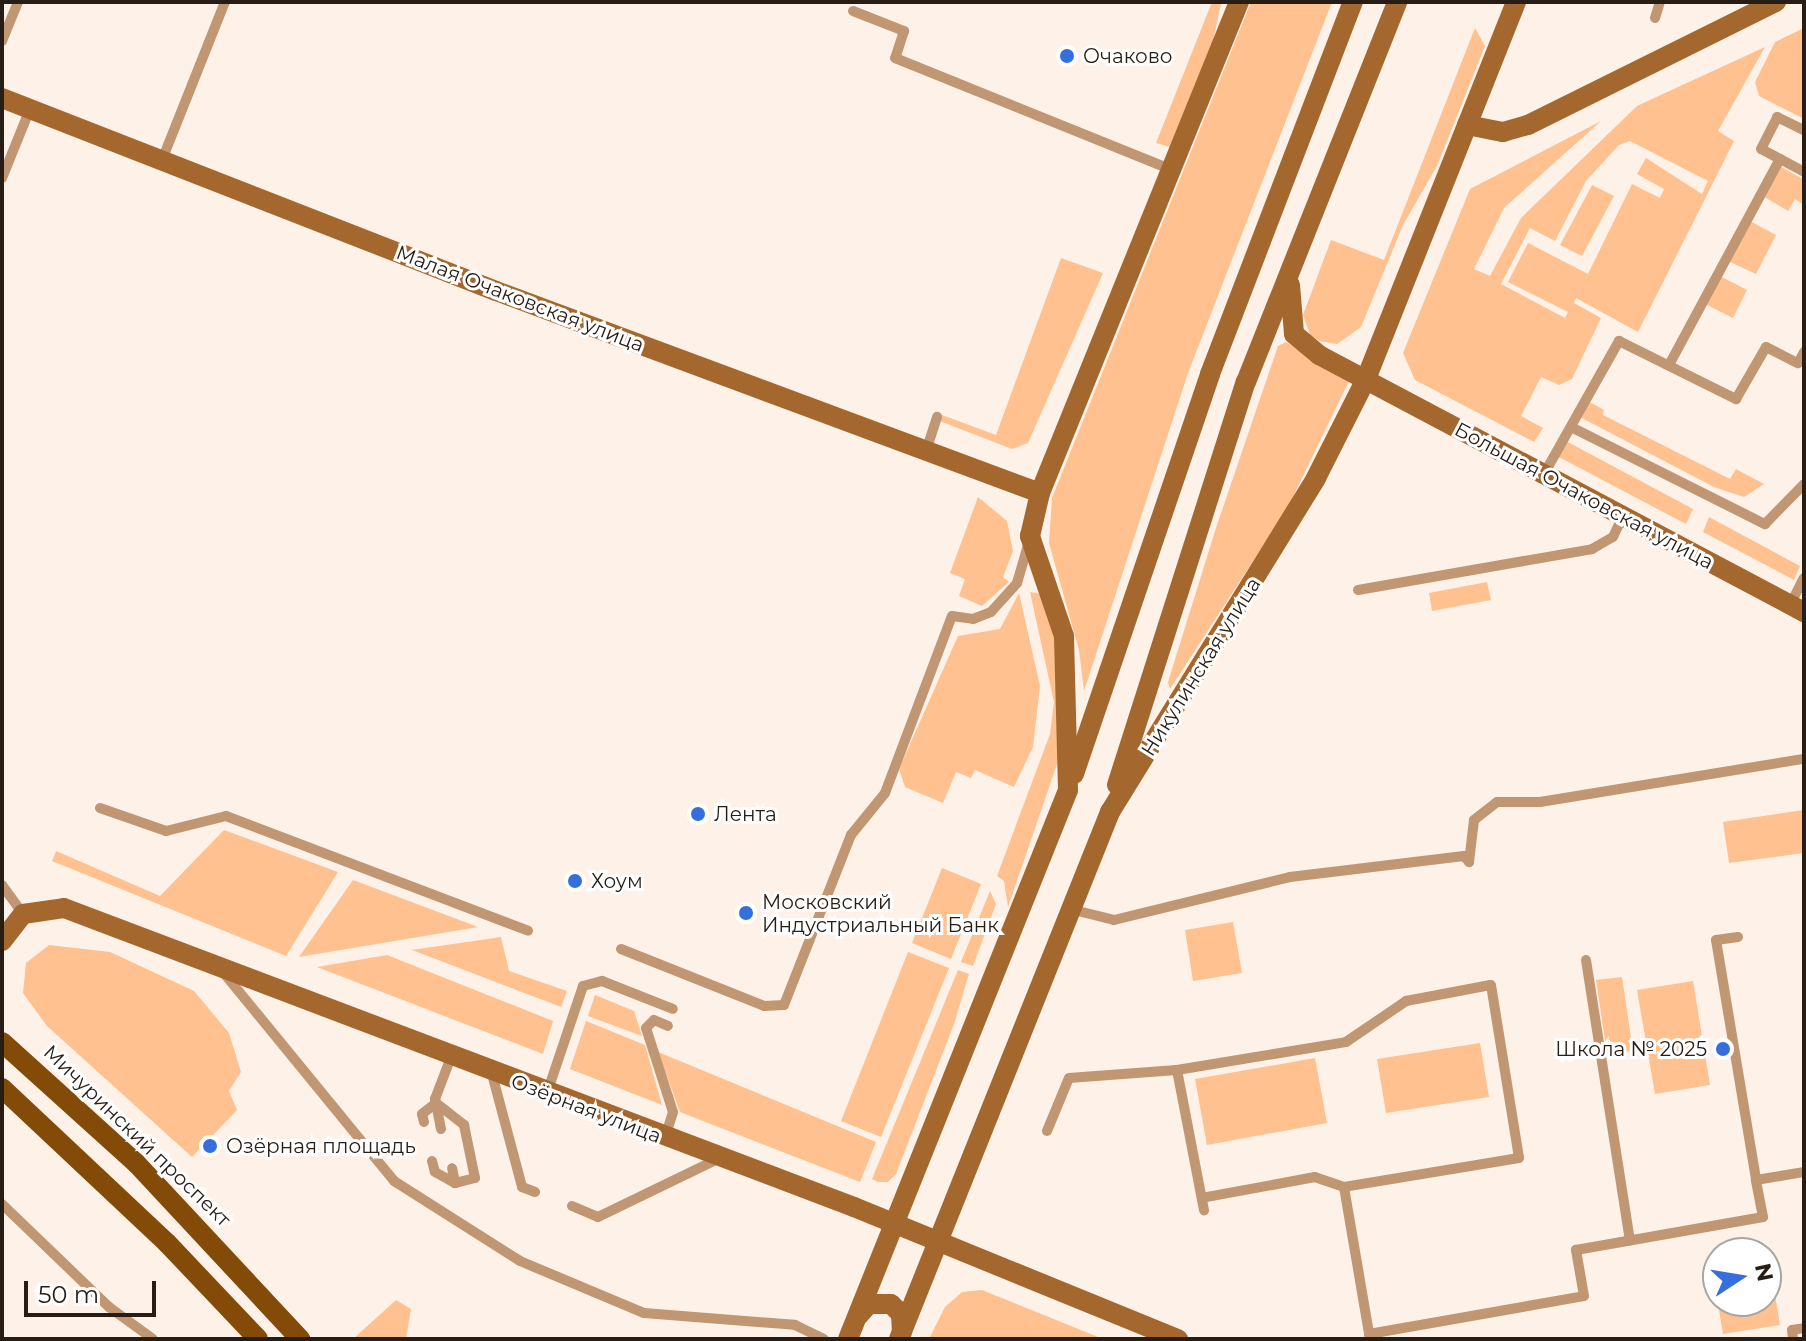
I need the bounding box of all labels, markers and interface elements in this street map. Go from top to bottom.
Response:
place label: Очаково [1083,44,1173,68]
marker: Очаково [1058,47,1076,65]
street label: Малая Очаковская улица [393,241,647,357]
street label: Большая Очаковская улица [1451,417,1717,575]
street label: Никулинская улица [1136,573,1266,761]
place label: Лента [714,802,777,826]
marker: Лента [689,805,707,823]
place label: Хоум [591,869,643,893]
marker: Хоум [566,872,584,890]
place label: Московский Индустриальный Банк [762,890,999,937]
marker: Московский Индустриальный Банк [737,904,755,922]
place label: Школа № 2025 [1555,1037,1707,1061]
street label: Мичуринский проспект [39,1040,235,1232]
marker: Школа № 2025 [1714,1040,1732,1058]
street label: Озёрная улица [508,1069,664,1149]
place label: Озёрная площадь [226,1134,416,1158]
marker: Озёрная площадь [201,1137,219,1155]
north arrow [1702,1237,1782,1317]
text: N [1749,1261,1779,1284]
scale bar [28,1265,160,1315]
text: 50 m [38,1280,99,1309]

